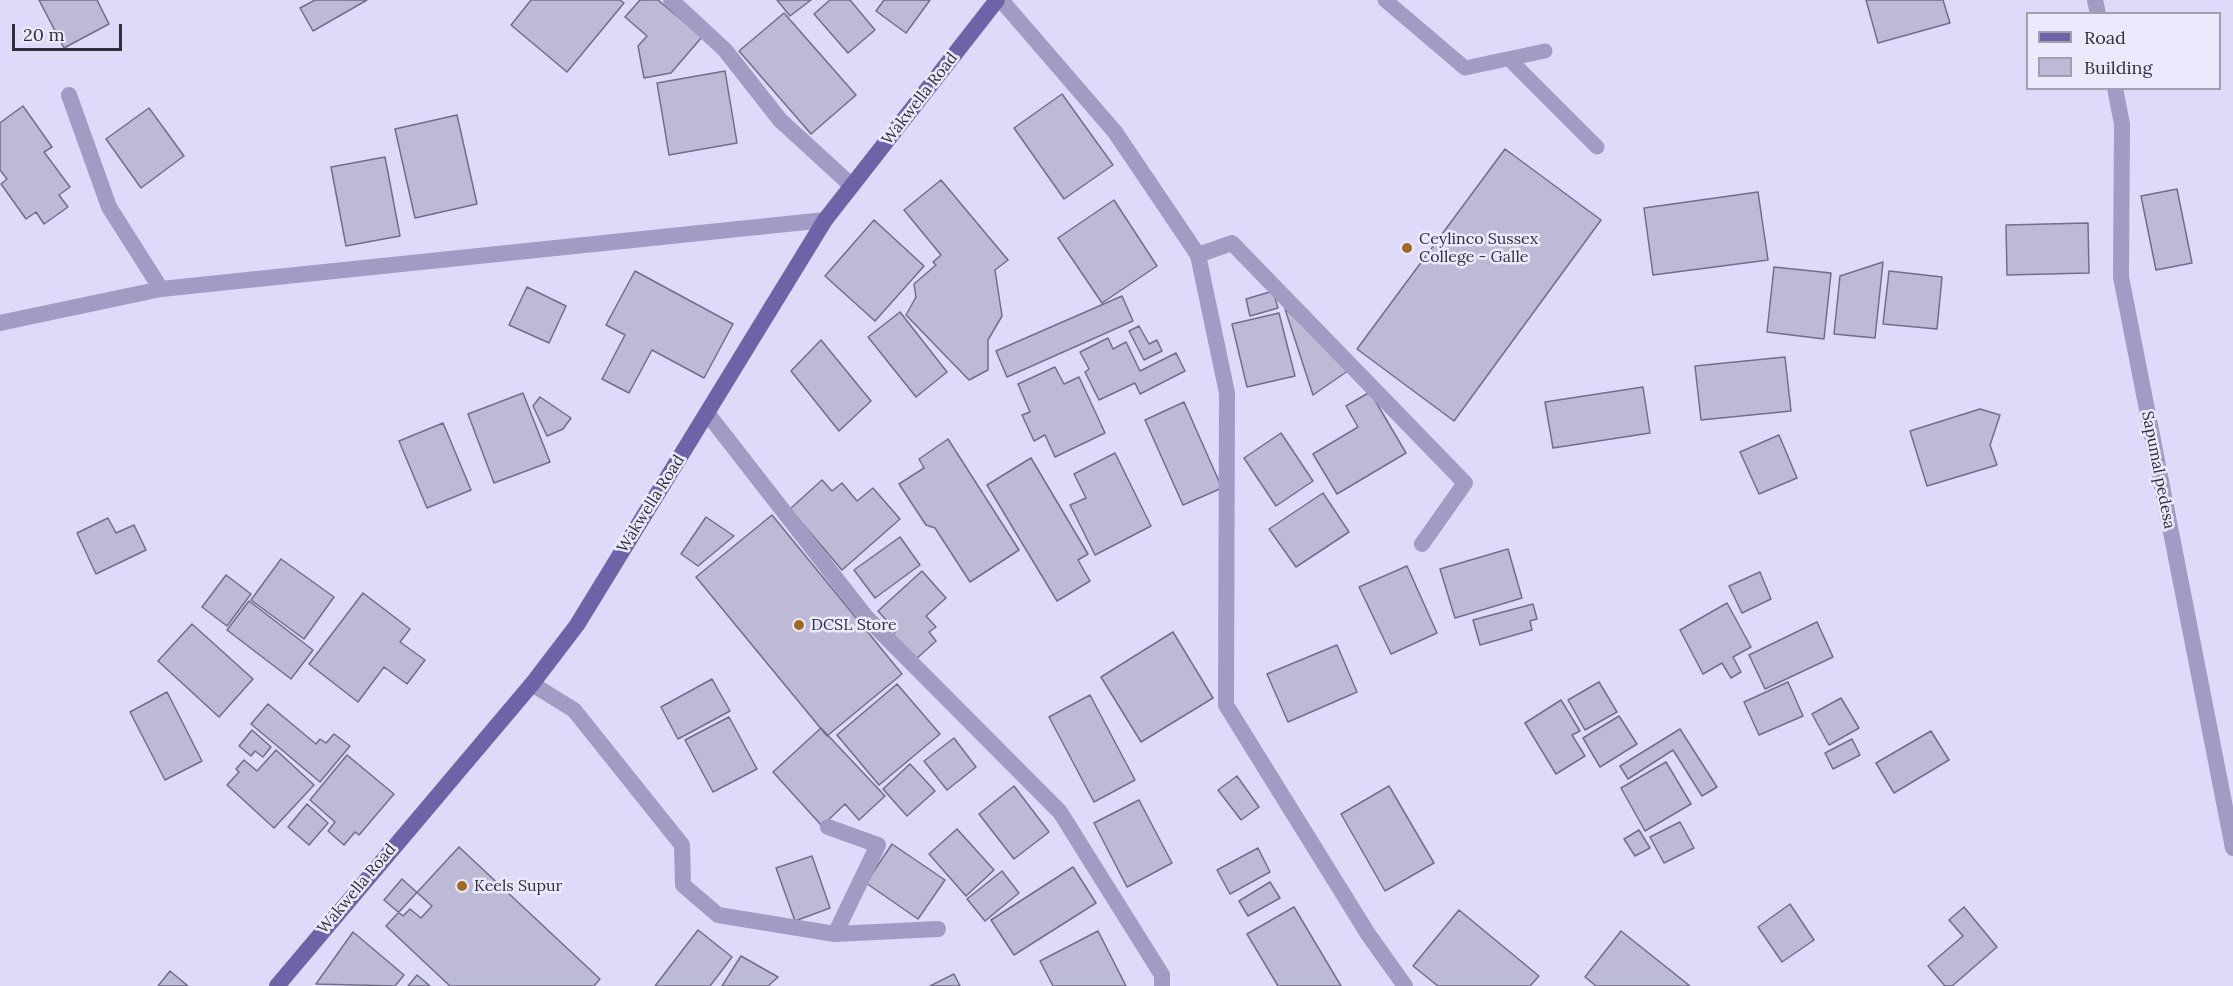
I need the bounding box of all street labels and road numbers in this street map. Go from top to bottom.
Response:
street label: Wakwella Road [878,49,962,149]
street label: Sapumal pedesa [2137,409,2179,531]
street label: Wakwella Road [613,452,689,556]
street label: Wakwella Road [314,840,400,938]

